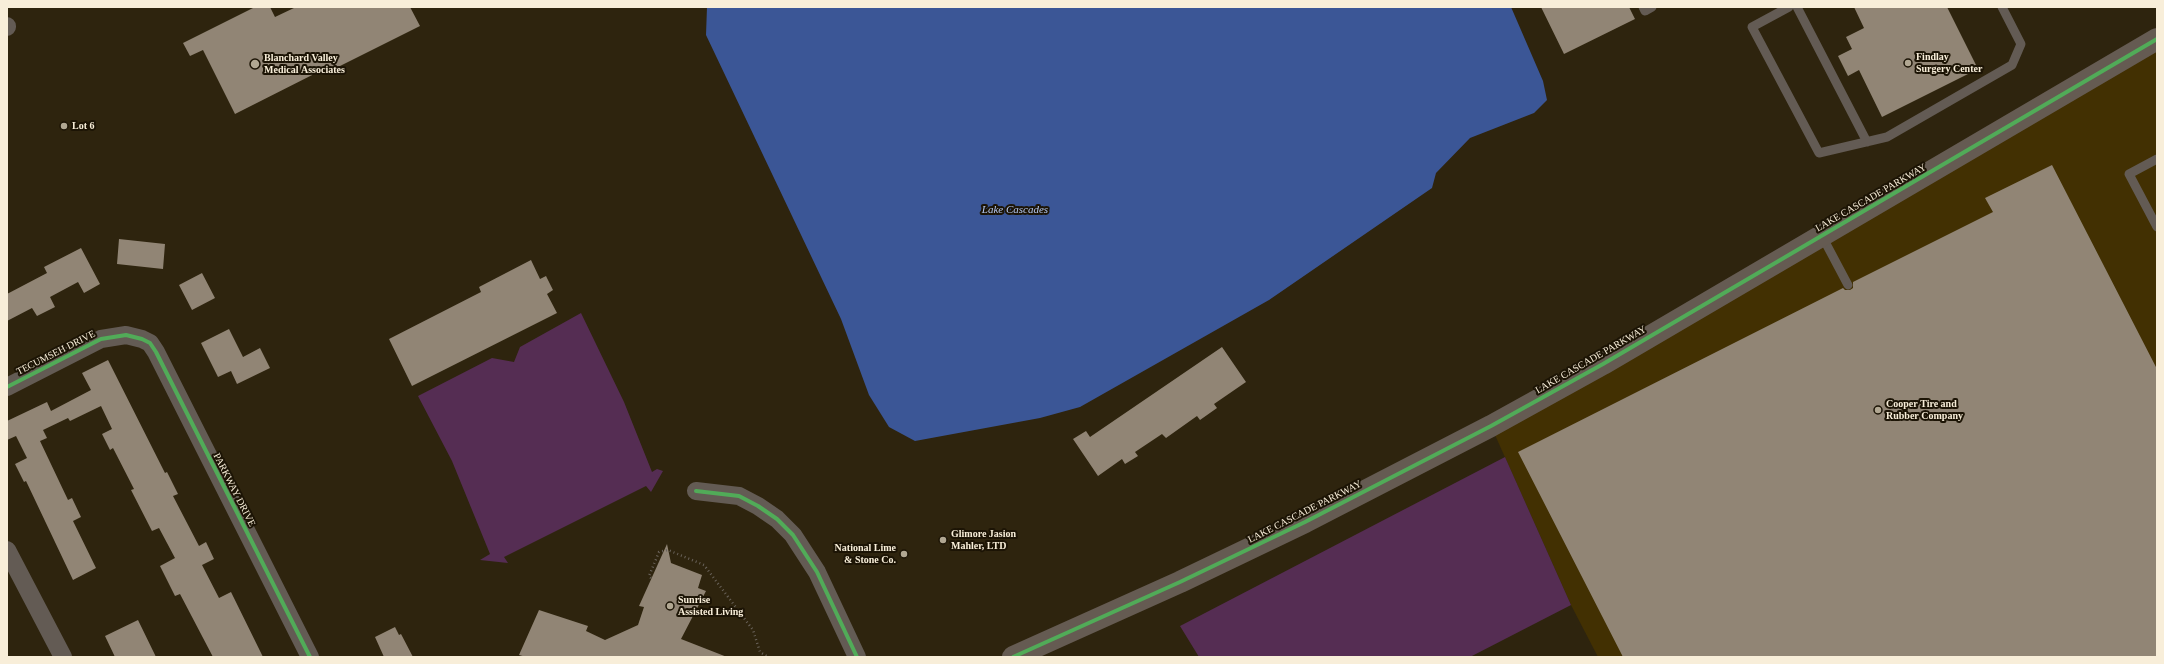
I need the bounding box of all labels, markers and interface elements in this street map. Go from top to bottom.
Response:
place label: Findlay Surgery Center [1916,51,1982,74]
place label: Blanchard Valley Medical Associates [264,52,345,76]
marker: Blanchard Valley Medical Associates [249,58,261,70]
marker: Findlay Surgery Center [1903,58,1913,68]
place label: Lot 6 [72,120,94,132]
marker: Lot 6 [59,121,69,131]
street label: LAKE CASCADE PARKWAY [1813,161,1929,235]
water label: Lake Cascades [982,203,1048,217]
street label: LAKE CASCADE PARKWAY [1533,323,1649,397]
street label: TECUMSEH DRIVE [15,328,97,378]
place label: Cooper Tire and Rubber Company [1886,398,1963,422]
marker: Cooper Tire and Rubber Company [1873,405,1883,415]
street label: PARKWAY DRIVE [210,451,258,529]
street label: LAKE CASCADE PARKWAY [1246,478,1364,546]
place label: Glimore Jasion Mahler, LTD [951,528,1016,552]
marker: Glimore Jasion Mahler, LTD [938,535,948,545]
place label: National Lime & Stone Co. [835,542,896,566]
marker: National Lime & Stone Co. [899,549,909,559]
place label: Sunrise Assisted Living [678,594,743,618]
marker: Sunrise Assisted Living [665,601,675,611]

